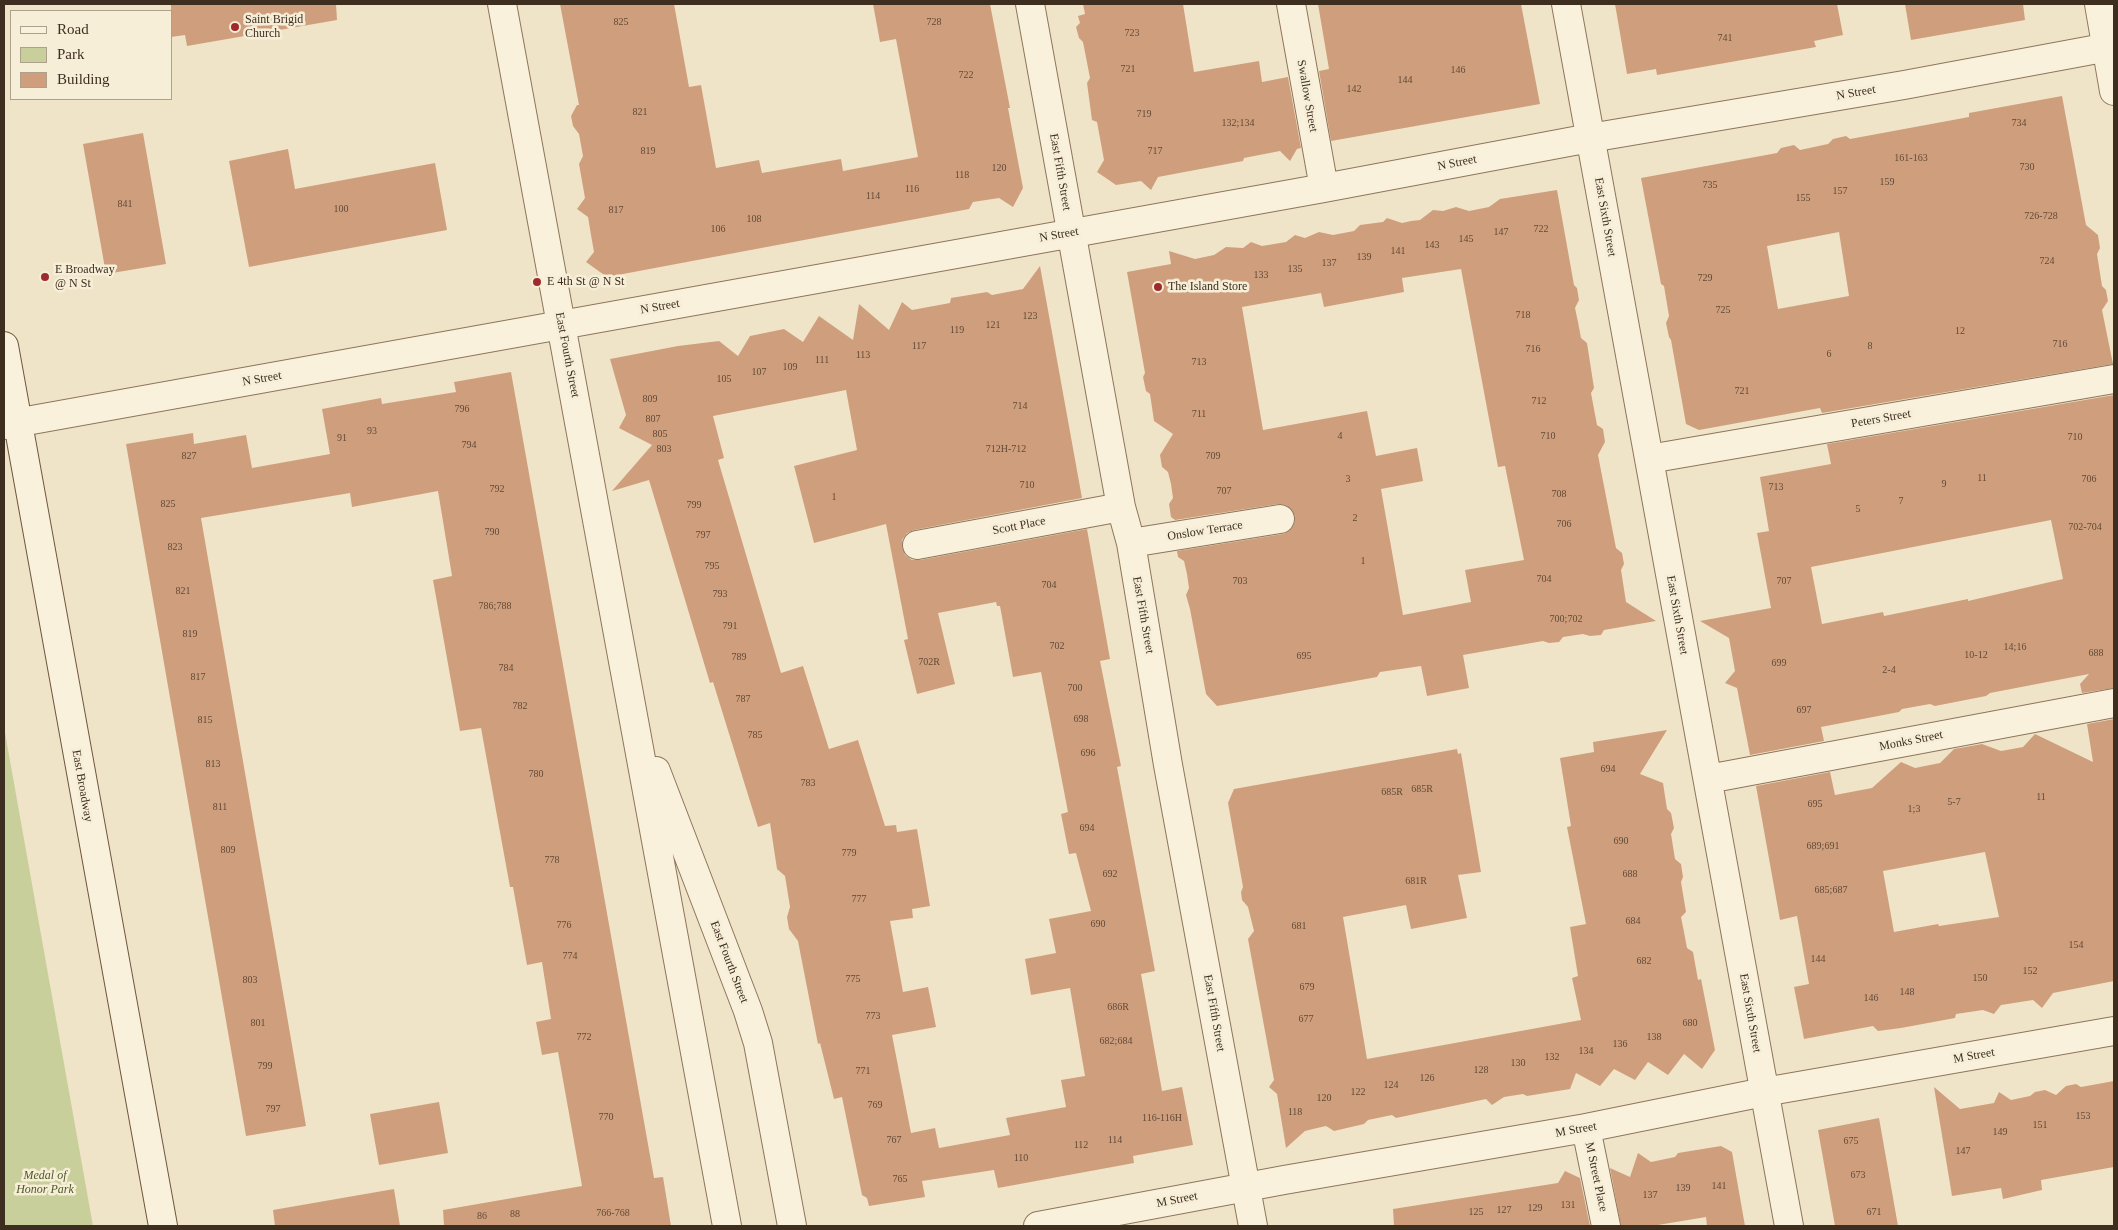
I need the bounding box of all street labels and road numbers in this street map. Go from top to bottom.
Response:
street label: Swallow Street [1294,59,1320,133]
street label: N Street [1835,82,1877,104]
street label: East Fifth Street [1046,132,1074,212]
street label: N Street [1436,152,1478,174]
street label: East Sixth Street [1591,176,1619,258]
street label: N Street [1038,224,1080,246]
street label: N Street [639,296,681,318]
street label: East Fourth Street [552,311,582,399]
street label: N Street [241,368,283,390]
street label: Peters Street [1850,407,1912,431]
street label: Scott Place [991,514,1047,538]
street label: Onslow Terrace [1166,518,1244,544]
street label: East Sixth Street [1663,574,1691,656]
street label: East Fifth Street [1129,575,1157,655]
street label: Monks Street [1878,728,1944,754]
street label: East Broadway [69,749,95,823]
street label: East Fourth Street [707,919,751,1005]
street label: East Sixth Street [1736,972,1764,1054]
street label: East Fifth Street [1200,973,1228,1053]
street label: M Street [1952,1045,1996,1067]
street label: M Street [1554,1119,1598,1141]
street label: M Street Place [1582,1141,1610,1213]
street label: M Street [1155,1189,1199,1211]

